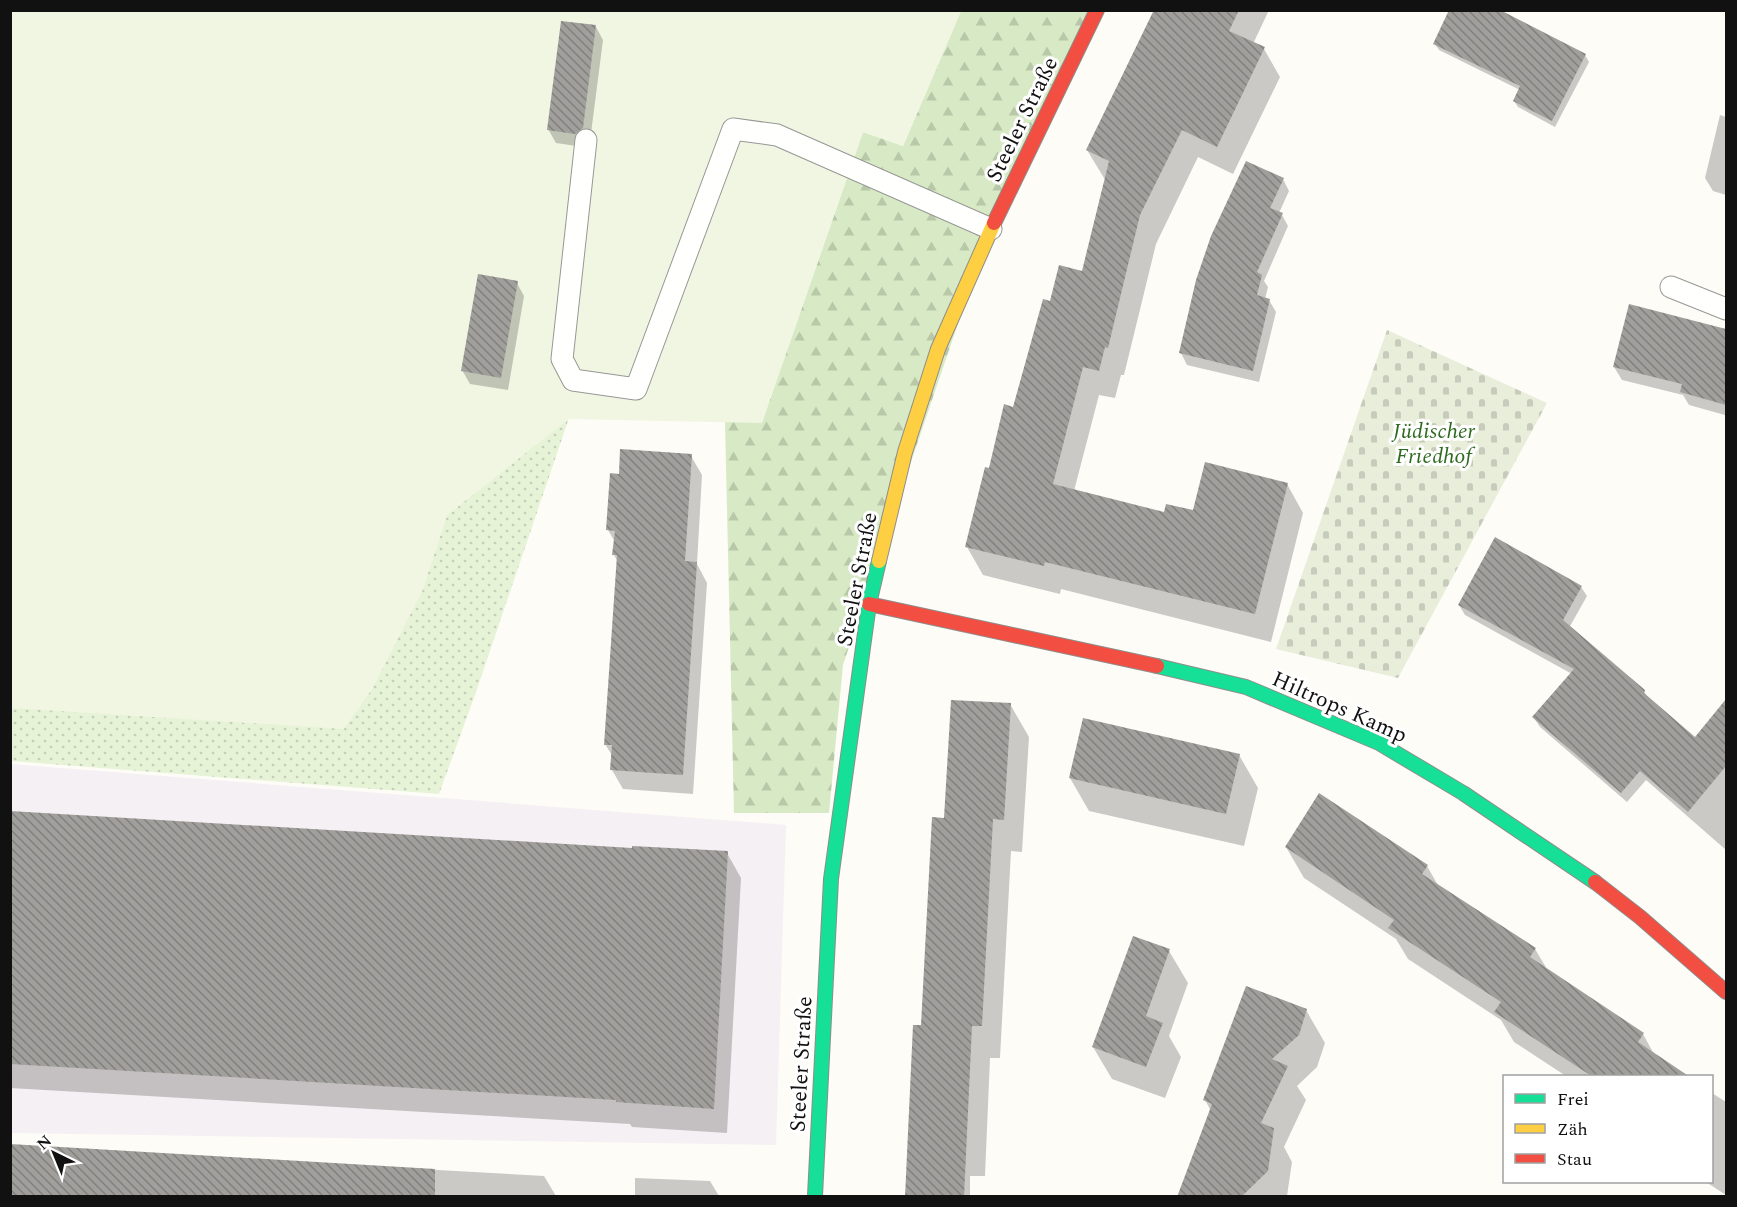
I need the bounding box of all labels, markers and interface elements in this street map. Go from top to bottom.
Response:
street label: Steeler Straße [978,51,1067,188]
park label: Jüdischer Friedhof [1391,415,1476,473]
street label: Steeler Straße [828,509,887,649]
street label: Hiltrops Kamp [1267,663,1412,752]
street label: Steeler Straße [781,995,822,1133]
legend [1503,1075,1713,1183]
text: Frei [1557,1086,1589,1113]
text: Zäh [1557,1116,1588,1143]
north arrow [24,1123,84,1183]
text: N [31,1130,57,1156]
text: Stau [1557,1146,1592,1173]

